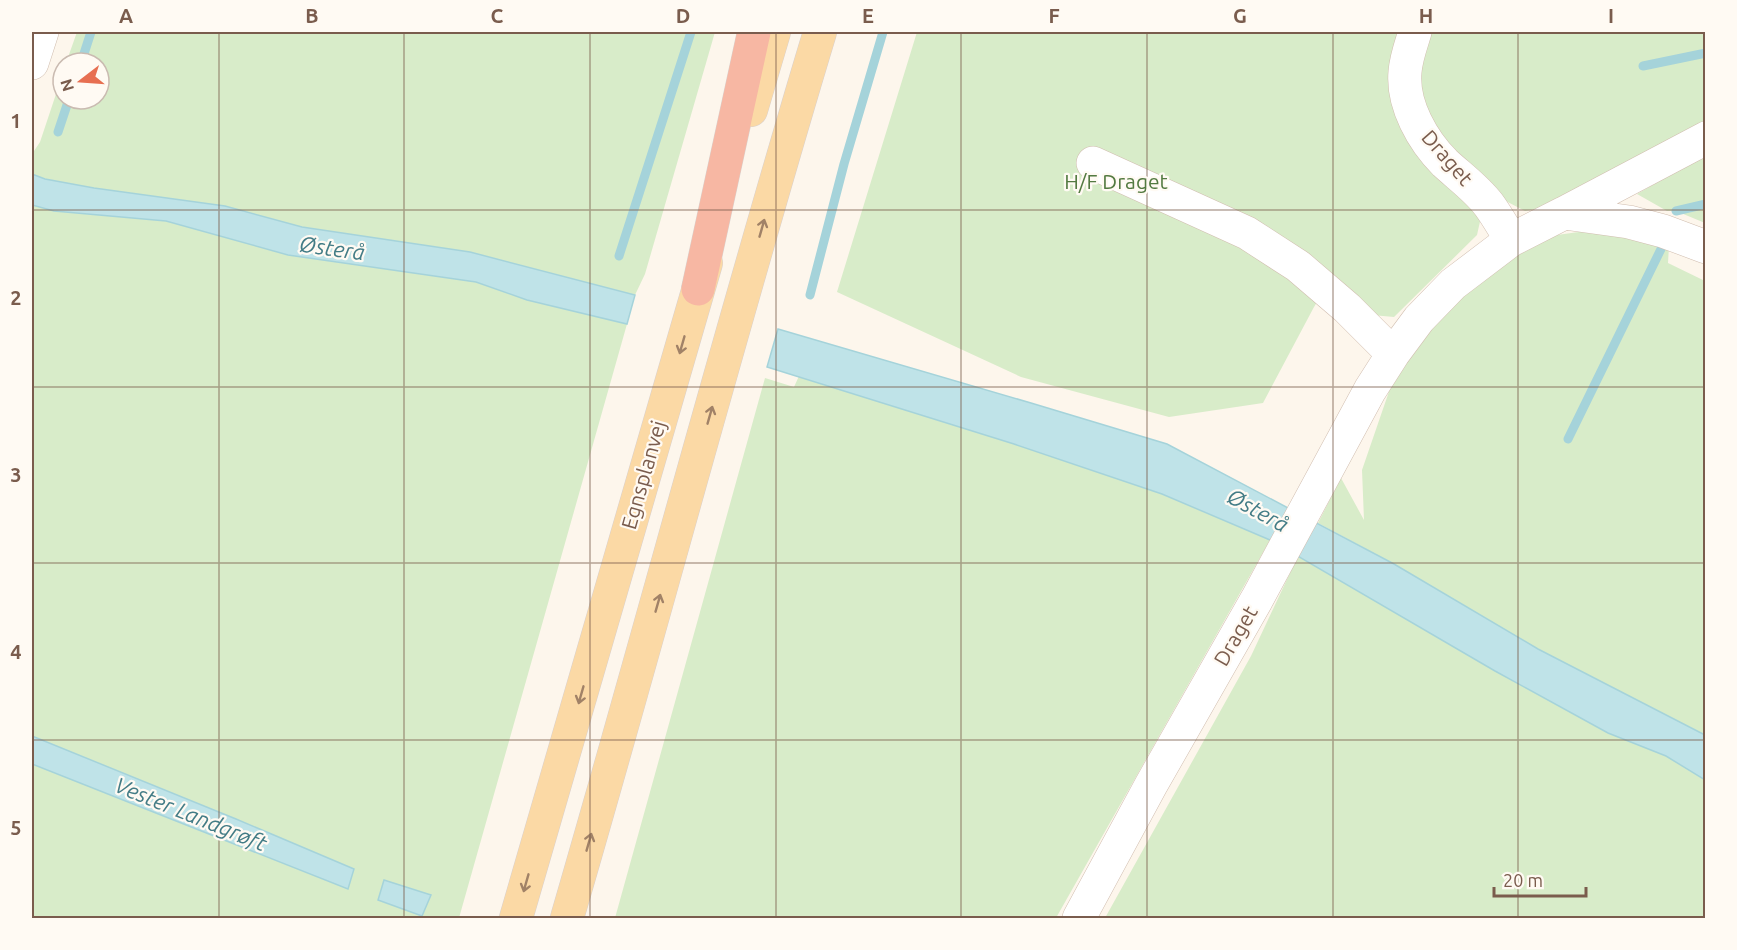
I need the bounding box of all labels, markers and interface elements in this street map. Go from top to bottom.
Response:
text: A [119,4,133,27]
text: B [305,4,319,27]
text: C [491,4,504,27]
text: D [676,4,690,27]
text: E [862,4,874,27]
text: F [1048,4,1060,27]
text: G [1233,4,1247,27]
text: H [1419,4,1433,27]
text: I [1608,4,1614,27]
north arrow [51,51,111,111]
text: N [56,77,77,94]
text: 1 [10,109,22,132]
street label: Draget [1417,125,1478,190]
park label: H/F Draget [1064,169,1168,193]
one-way arrow [757,218,769,237]
water label: Østerå [298,231,366,264]
text: 2 [10,286,22,309]
one-way arrow [676,335,687,354]
one-way arrow [705,406,716,425]
street label: Egnsplanvej [616,417,670,532]
text: 3 [10,463,22,486]
water label: Østerå [1223,483,1293,536]
one-way arrow [653,594,664,613]
street label: Draget [1208,601,1262,670]
text: 4 [10,640,22,663]
one-way arrow [574,685,586,704]
water label: Vester Landgrøft [111,772,271,856]
text: 5 [10,816,22,839]
one-way arrow [584,833,595,852]
scale bar [1494,860,1586,898]
text: 20 m [1503,870,1543,890]
one-way arrow [520,873,532,892]

